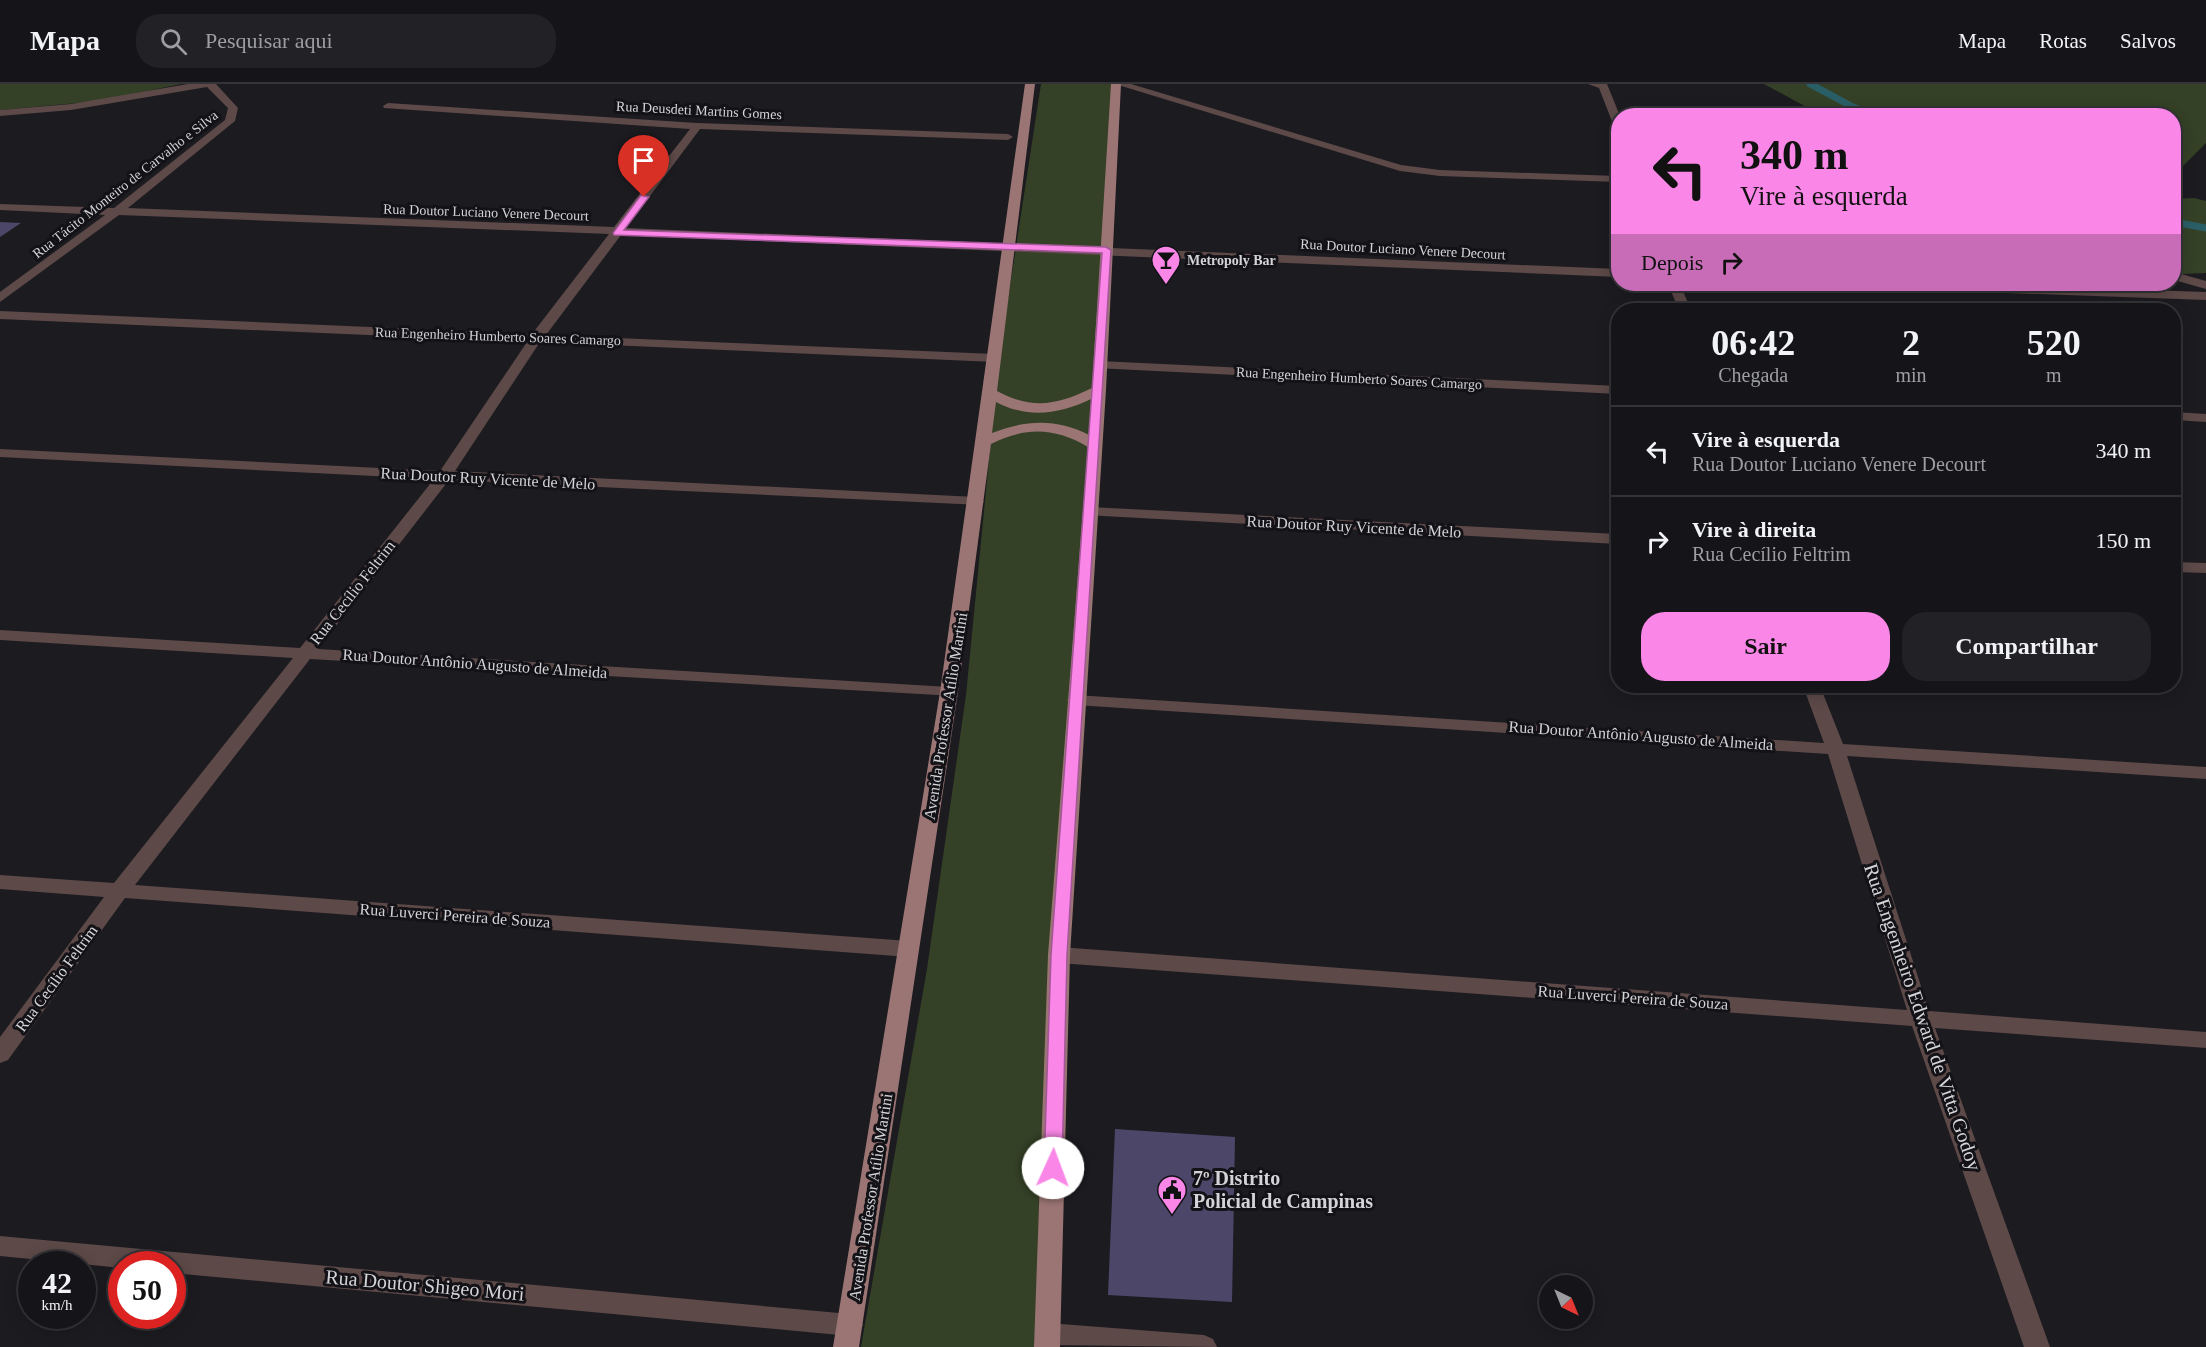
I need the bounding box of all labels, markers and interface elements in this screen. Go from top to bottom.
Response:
search box [136,14,556,68]
text: Mapa [30,25,100,56]
icon: search [157,25,190,58]
text: Pesquisar aqui [205,28,333,53]
text: Mapa [1958,29,2006,53]
text: Rotas [2039,29,2087,53]
text: Salvos [2120,29,2176,53]
street label: Rua Deusdeti Martins Gomes [616,99,782,122]
street label: Rua Tácito Monteiro de Carvalho e Silva [30,107,221,261]
icon: left [1641,132,1719,210]
text: 340 m [1740,132,1849,178]
pin [618,135,669,197]
icon: arrive [627,144,660,177]
text: Vire à esquerda [1740,181,1908,211]
street label: Rua Doutor Luciano Venere Decourt [383,201,589,224]
street label: Rua Doutor Luciano Venere Decourt [1300,237,1506,262]
bar icon: Metropoly Bar [1150,244,1182,286]
icon: right [1715,246,1748,279]
text: Depois [1641,250,1703,275]
place label: Metropoly Bar [1187,253,1276,268]
text: 06:42 [1711,323,1795,363]
text: 2 [1902,323,1920,363]
text: 520 [2027,323,2081,363]
street label: Rua Engenheiro Humberto Soares Camargo [375,325,621,348]
text: Chegada [1718,364,1788,386]
text: min [1895,364,1927,386]
text: m [2046,364,2062,386]
street label: Rua Engenheiro Humberto Soares Camargo [1236,365,1482,392]
text: Vire à esquerda [1692,427,1840,452]
icon: left [1641,435,1674,468]
text: 340 m [2095,438,2151,463]
text: Rua Doutor Luciano Venere Decourt [1692,453,1986,475]
street label: Rua Doutor Ruy Vicente de Melo [380,464,596,494]
street label: Rua Doutor Ruy Vicente de Melo [1246,512,1462,542]
text: Vire à direita [1692,517,1816,542]
icon: right [1641,525,1674,558]
text: 150 m [2095,528,2151,553]
street label: Rua Cecílio Feltrim [307,537,399,648]
text: Rua Cecílio Feltrim [1692,543,1851,565]
street label: Avenida Professor Atílio Martini [921,611,970,821]
button: Sair [1641,612,1890,681]
button: Compartilhar [1902,612,2151,681]
street label: Rua Doutor Antônio Augusto de Almeida [342,646,608,682]
street label: Rua Doutor Antônio Augusto de Almeida [1508,718,1774,754]
street label: Rua Engenheiro Edward de Vitta Godoy [1859,861,1986,1174]
street label: Rua Luverci Pereira de Souza [359,900,551,931]
street label: Rua Cecílio Feltrim [12,921,101,1035]
street label: Rua Luverci Pereira de Souza [1537,982,1729,1013]
street label: Avenida Professor Atílio Martini [846,1092,895,1302]
position arrow [1021,1136,1085,1200]
place label: 7º Distrito Policial de Campinas [1193,1167,1373,1213]
public building icon: 7º Distrito Policial de Campinas [1156,1174,1188,1216]
speed limit sign: 50 [108,1251,186,1329]
street label: Rua Doutor Shigeo Mori [325,1265,526,1306]
text: 42 [42,1266,72,1299]
north arrow [1539,1275,1593,1329]
map controls [1539,1275,1593,1329]
text: km/h [42,1297,72,1313]

